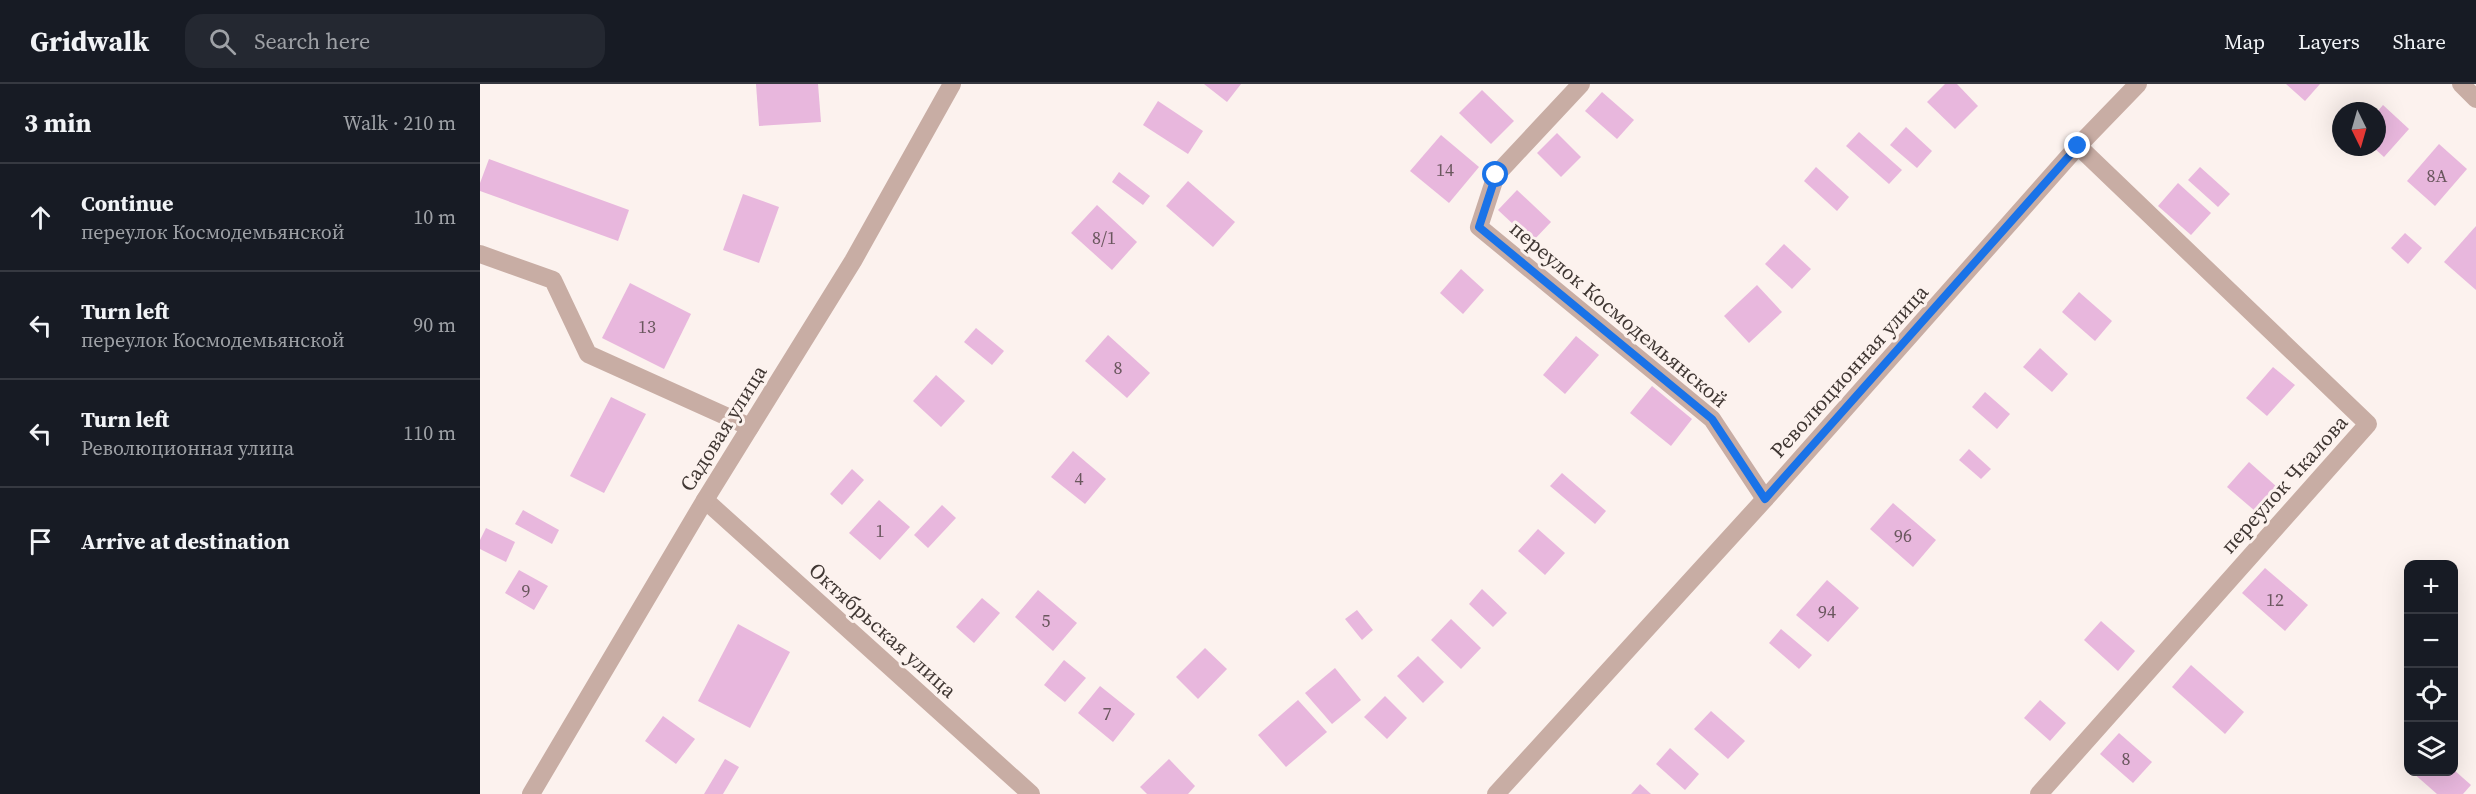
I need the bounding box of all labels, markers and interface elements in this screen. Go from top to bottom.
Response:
search box [185,14,605,68]
text: Gridwalk [30,22,149,60]
icon: search [206,25,239,58]
text: Search here [254,26,370,56]
text: Map [2224,27,2265,56]
text: Layers [2298,27,2360,56]
text: Share [2393,27,2446,56]
north arrow [2332,102,2386,156]
text: 3 min [24,105,91,141]
text: Walk · 210 m [343,109,456,137]
route end [2064,132,2090,158]
house number: 14 [1436,157,1454,182]
route start [1482,161,1508,187]
house number: 8А [2427,163,2448,188]
text: Continue [81,188,174,218]
icon: ahead [24,201,57,234]
text: 10 m [413,203,456,231]
street label: переулок Космодемьянской [1504,214,1734,414]
text: переулок Космодемьянской [81,218,345,246]
house number: 8/1 [1092,225,1116,250]
street label: Революционная улица [1763,278,1935,464]
text: Turn left [81,296,169,326]
icon: left [24,309,57,342]
text: 90 m [413,311,456,339]
house number: 13 [638,314,656,339]
text: переулок Космодемьянской [81,326,345,354]
house number: 8 [1114,355,1123,380]
street label: Садовая улица [673,359,774,497]
text: Turn left [81,404,169,434]
street label: переулок Чкалова [2214,408,2354,560]
icon: left [24,417,57,450]
text: 110 m [403,419,456,447]
text: Революционная улица [81,434,294,462]
house number: 4 [1075,466,1084,491]
house number: 1 [876,518,885,543]
house number: 96 [1894,523,1912,548]
icon: arrive [24,525,57,558]
text: Arrive at destination [81,526,290,556]
street label: Октябрьская улица [803,556,963,704]
map controls [2404,560,2458,776]
button: + [2404,560,2458,614]
house number: 9 [522,578,531,603]
house number: 12 [2266,587,2284,612]
house number: 94 [1818,599,1836,624]
house number: 5 [1042,608,1051,633]
button: − [2404,614,2458,668]
button: locate [2404,668,2458,722]
house number: 7 [1103,701,1112,726]
button: layers [2404,722,2458,776]
house number: 8 [2122,746,2131,771]

